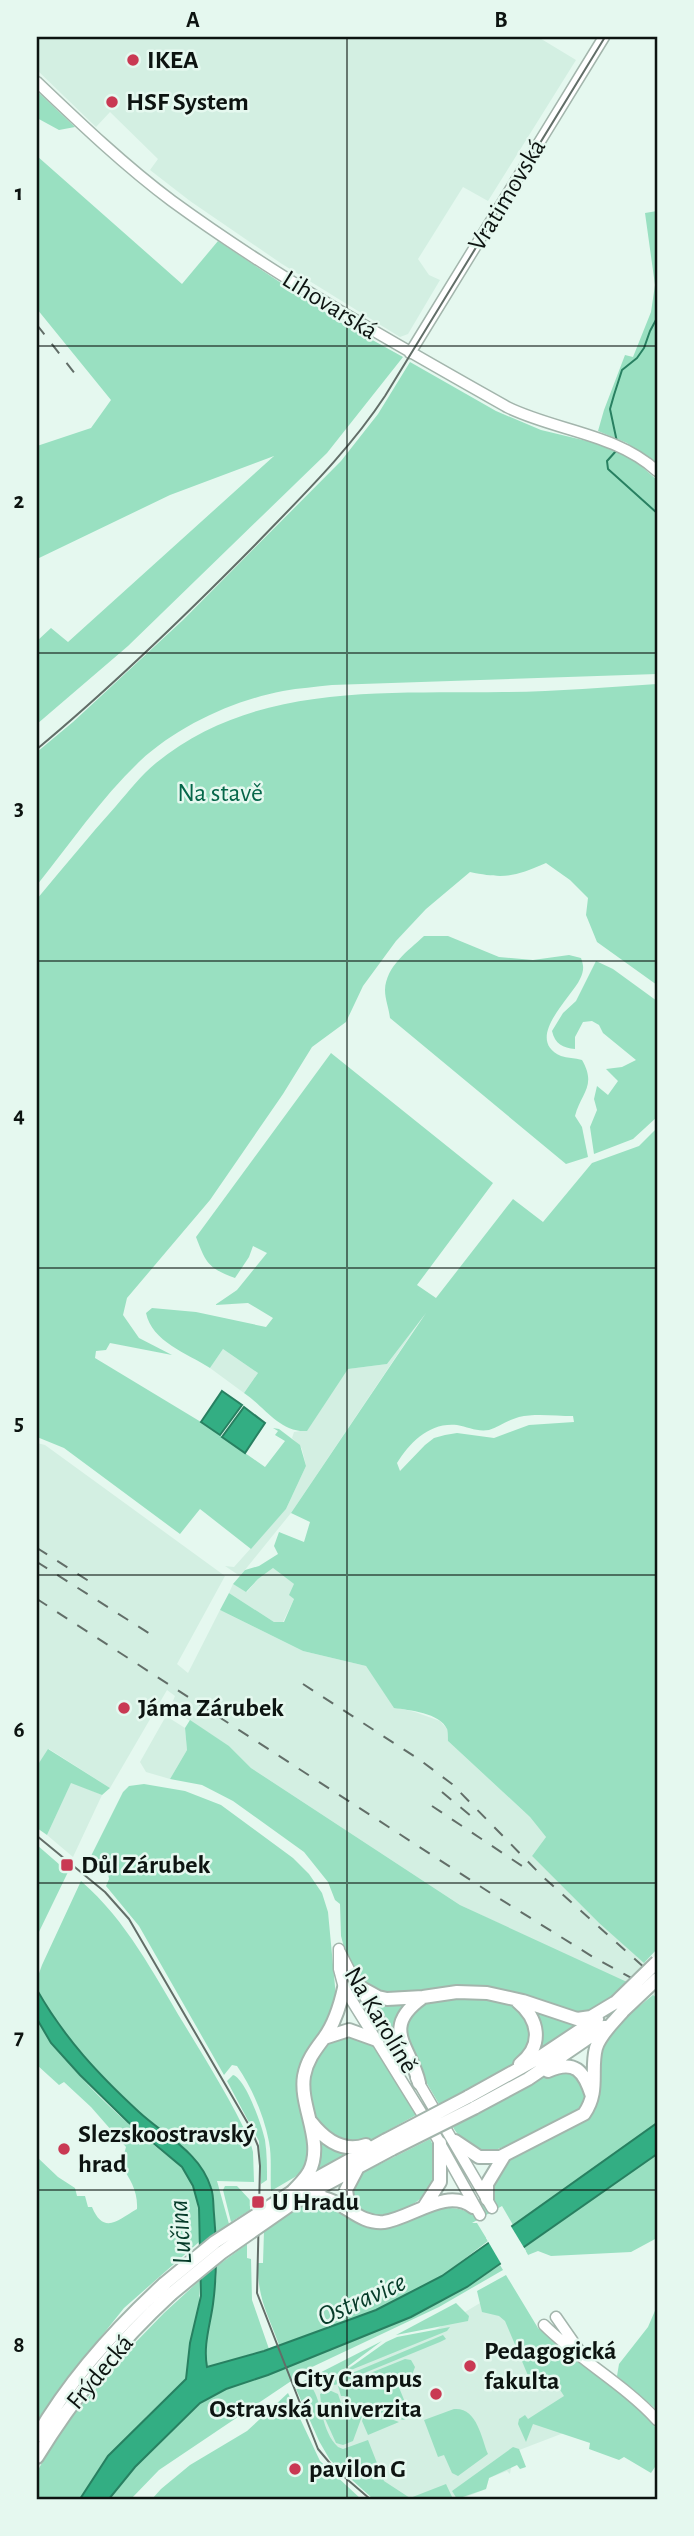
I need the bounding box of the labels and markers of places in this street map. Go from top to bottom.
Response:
place label: IKEA [147,47,199,73]
marker: IKEA [125,52,141,68]
place label: HSF System [126,89,249,115]
marker: HSF System [104,94,120,110]
place label: Jáma Zárubek [138,1695,284,1721]
marker: Jáma Zárubek [116,1700,132,1716]
place label: Důl Zárubek [81,1852,210,1878]
marker: Důl Zárubek [59,1857,75,1873]
place label: Slezskoostravský hrad [78,2121,255,2177]
marker: Slezskoostravský hrad [56,2141,72,2157]
place label: U Hradu [272,2189,359,2215]
marker: U Hradu [250,2194,266,2210]
place label: Pedagogická fakulta [484,2338,616,2394]
marker: Pedagogická fakulta [462,2358,478,2374]
place label: City Campus Ostravská univerzita [209,2366,422,2422]
marker: City Campus Ostravská univerzita [428,2386,444,2402]
place label: pavilon G [309,2456,406,2482]
marker: pavilon G [287,2461,303,2477]

